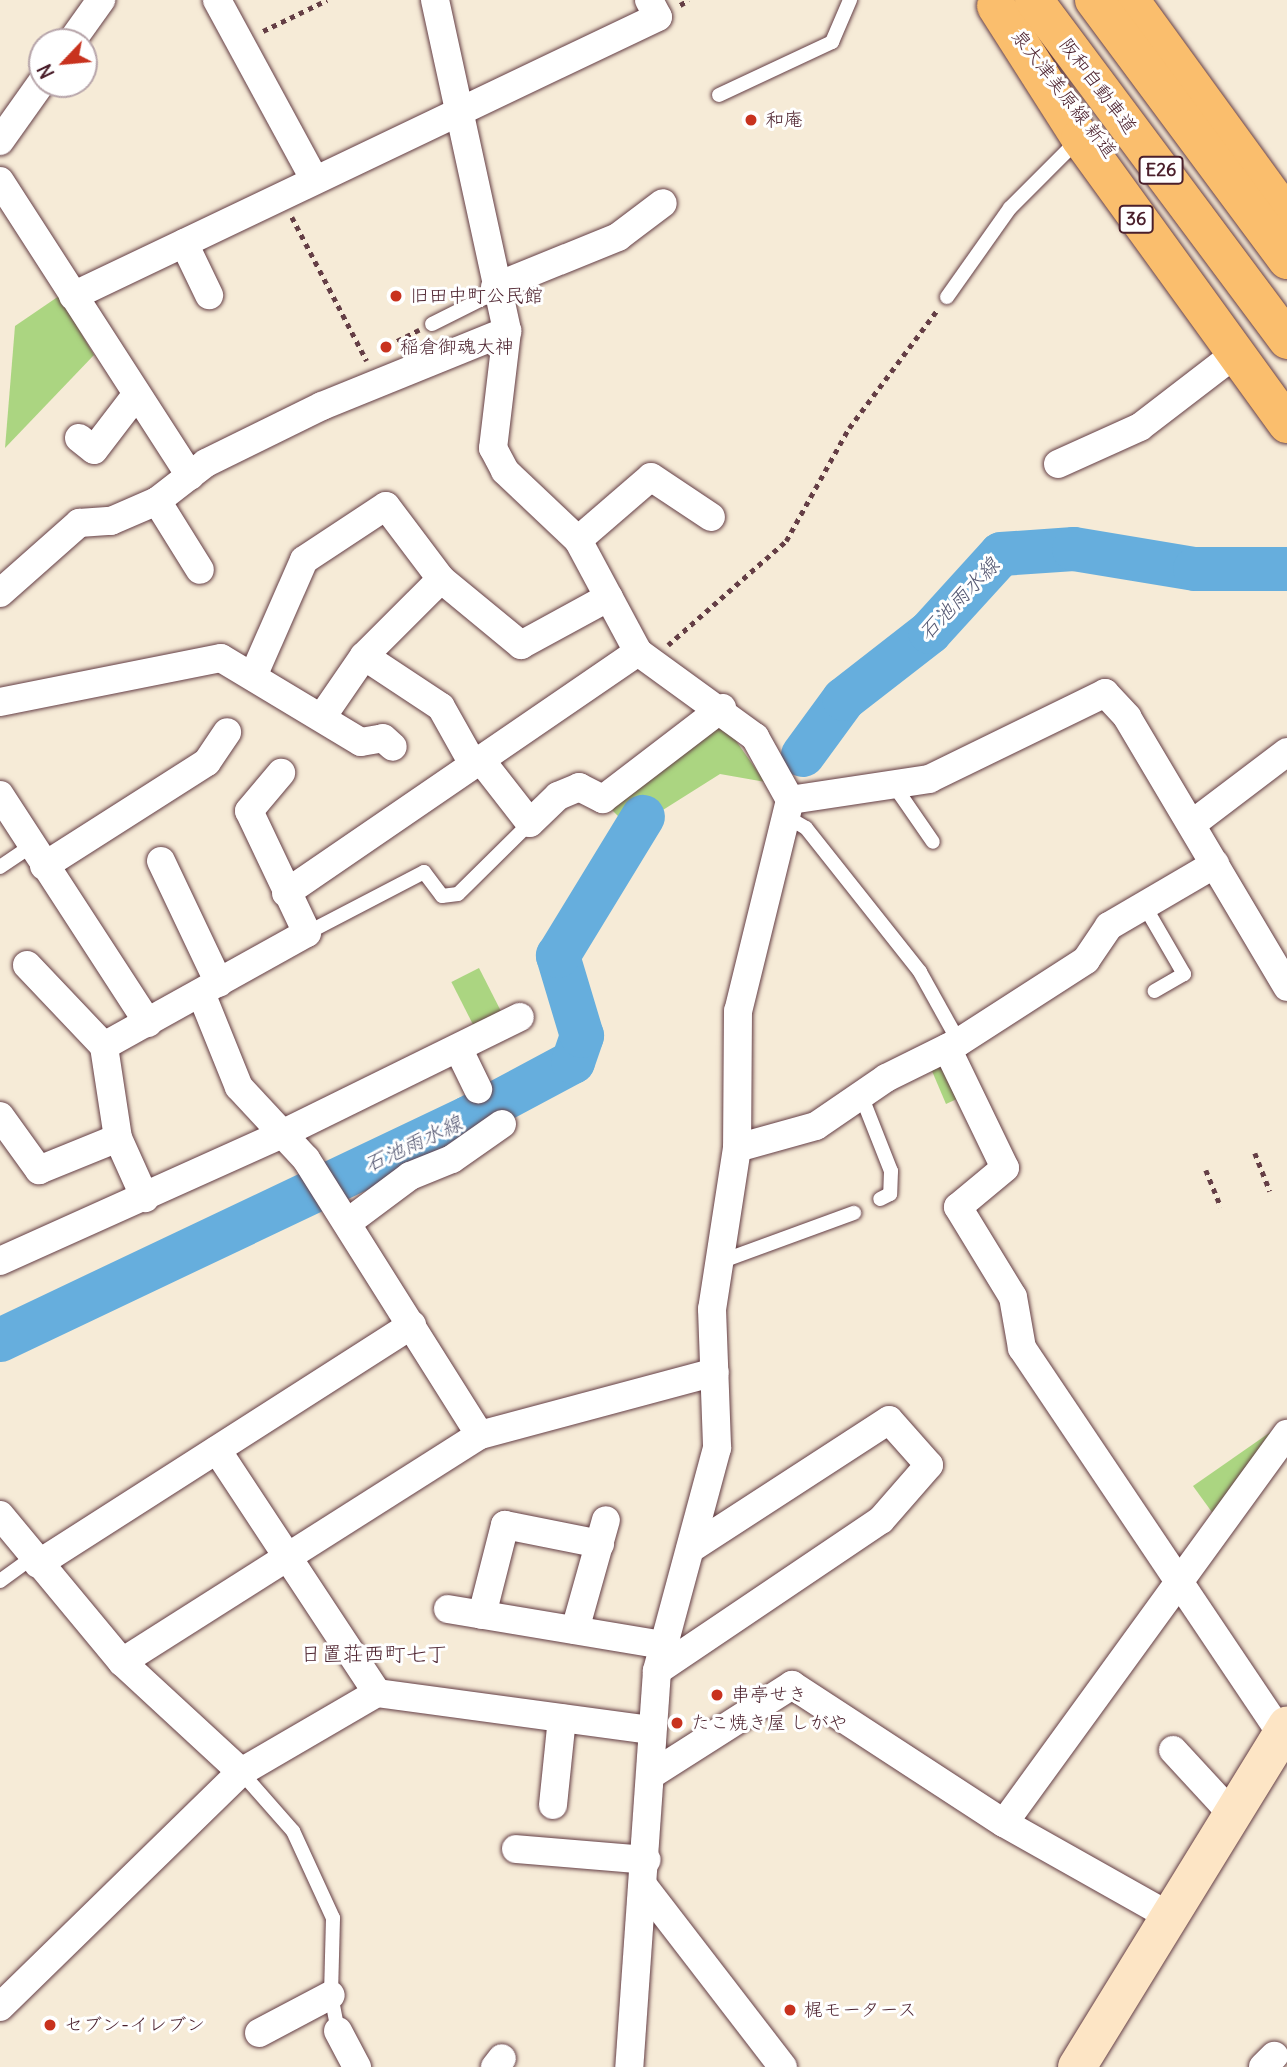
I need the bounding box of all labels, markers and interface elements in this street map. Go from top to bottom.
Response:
street label: 泉大津美原線 新道 [1007,25,1121,163]
north arrow [28,28,98,98]
street label: 阪和自動車道 [1055,34,1141,138]
text: N [32,60,60,83]
place label: 和庵 [765,109,803,131]
marker: 和庵 [743,112,759,128]
road number: E26 [1138,155,1184,184]
road number: 36 [1118,204,1154,233]
place label: 旧田中町公民館 [410,285,543,307]
marker: 旧田中町公民館 [388,288,404,304]
place label: 稲倉御魂大神 [400,336,514,358]
marker: 稲倉御魂大神 [378,339,394,355]
water label: 石池雨水線 [913,552,1005,646]
water label: 石池雨水線 [360,1110,466,1178]
district label: 日置荘西町七丁 [301,1641,447,1667]
place label: 串亭せき [731,1684,807,1706]
marker: 串亭せき [709,1687,725,1703]
place label: たこ焼き屋 しがや [691,1712,848,1734]
marker: たこ焼き屋 しがや [669,1715,685,1731]
place label: 梶モータース [804,1999,918,2021]
marker: 梶モータース [782,2002,798,2018]
place label: セブン-イレブン [64,2014,205,2036]
marker: セブン-イレブン [42,2017,58,2033]

